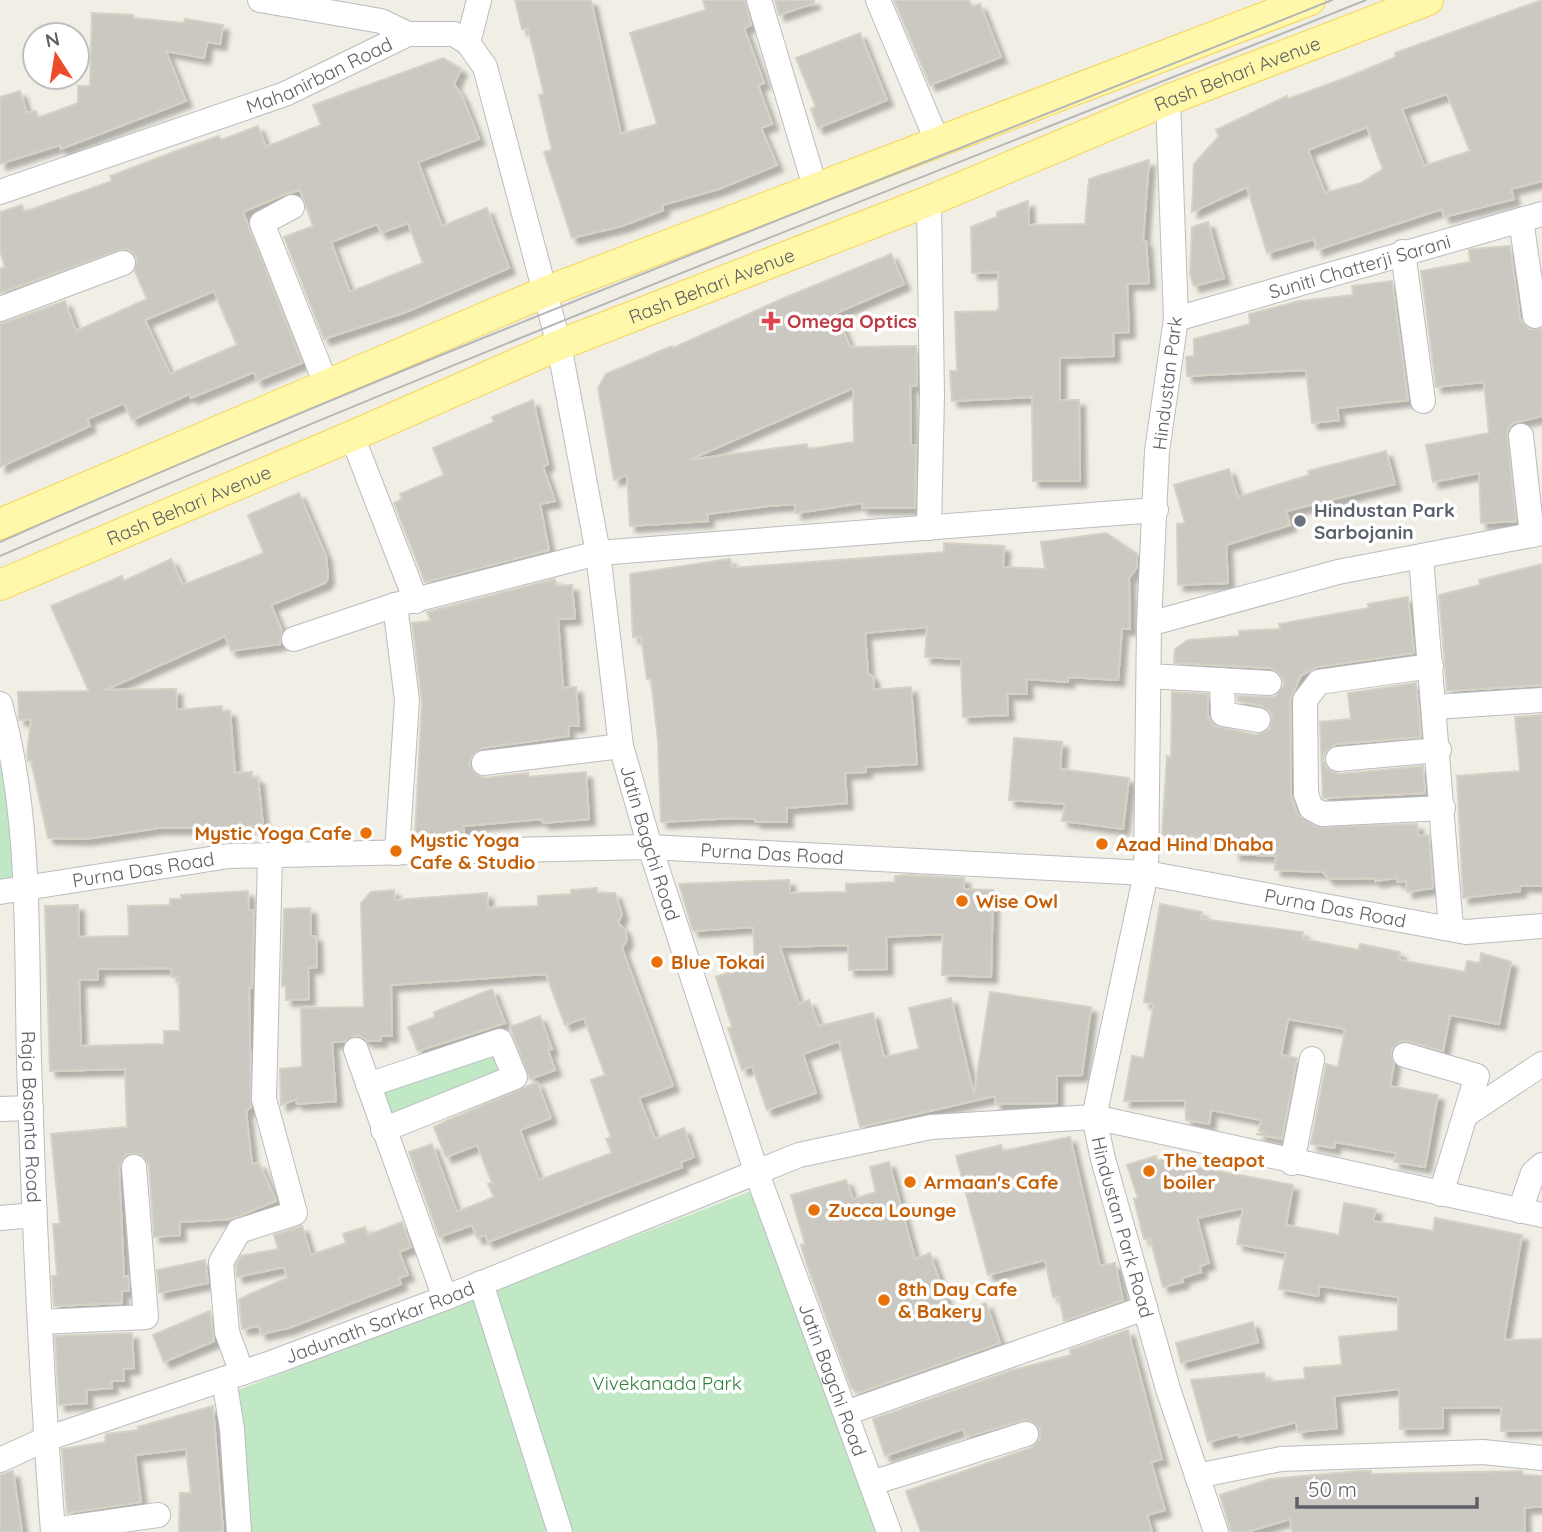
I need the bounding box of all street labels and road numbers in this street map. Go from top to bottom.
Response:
street label: Rash Behari Avenue [1150,31,1324,117]
street label: Mahanirban Road [243,32,396,119]
street label: Suniti Chatterji Sarani [1266,229,1453,304]
street label: Rash Behari Avenue [625,242,798,329]
street label: Hindustan Park [1147,315,1187,451]
street label: Rash Behari Avenue [103,460,275,550]
street label: Jatin Bagchi Road [615,762,685,924]
street label: Purna Das Road [700,838,844,869]
street label: Purna Das Road [70,846,216,892]
street label: Purna Das Road [1262,883,1408,933]
street label: Raja Basanta Road [16,1031,46,1203]
street label: Hindustan Park Road [1087,1134,1159,1320]
street label: Jadunath Sarkar Road [281,1275,478,1369]
street label: Jatin Bagchi Road [794,1299,872,1459]

